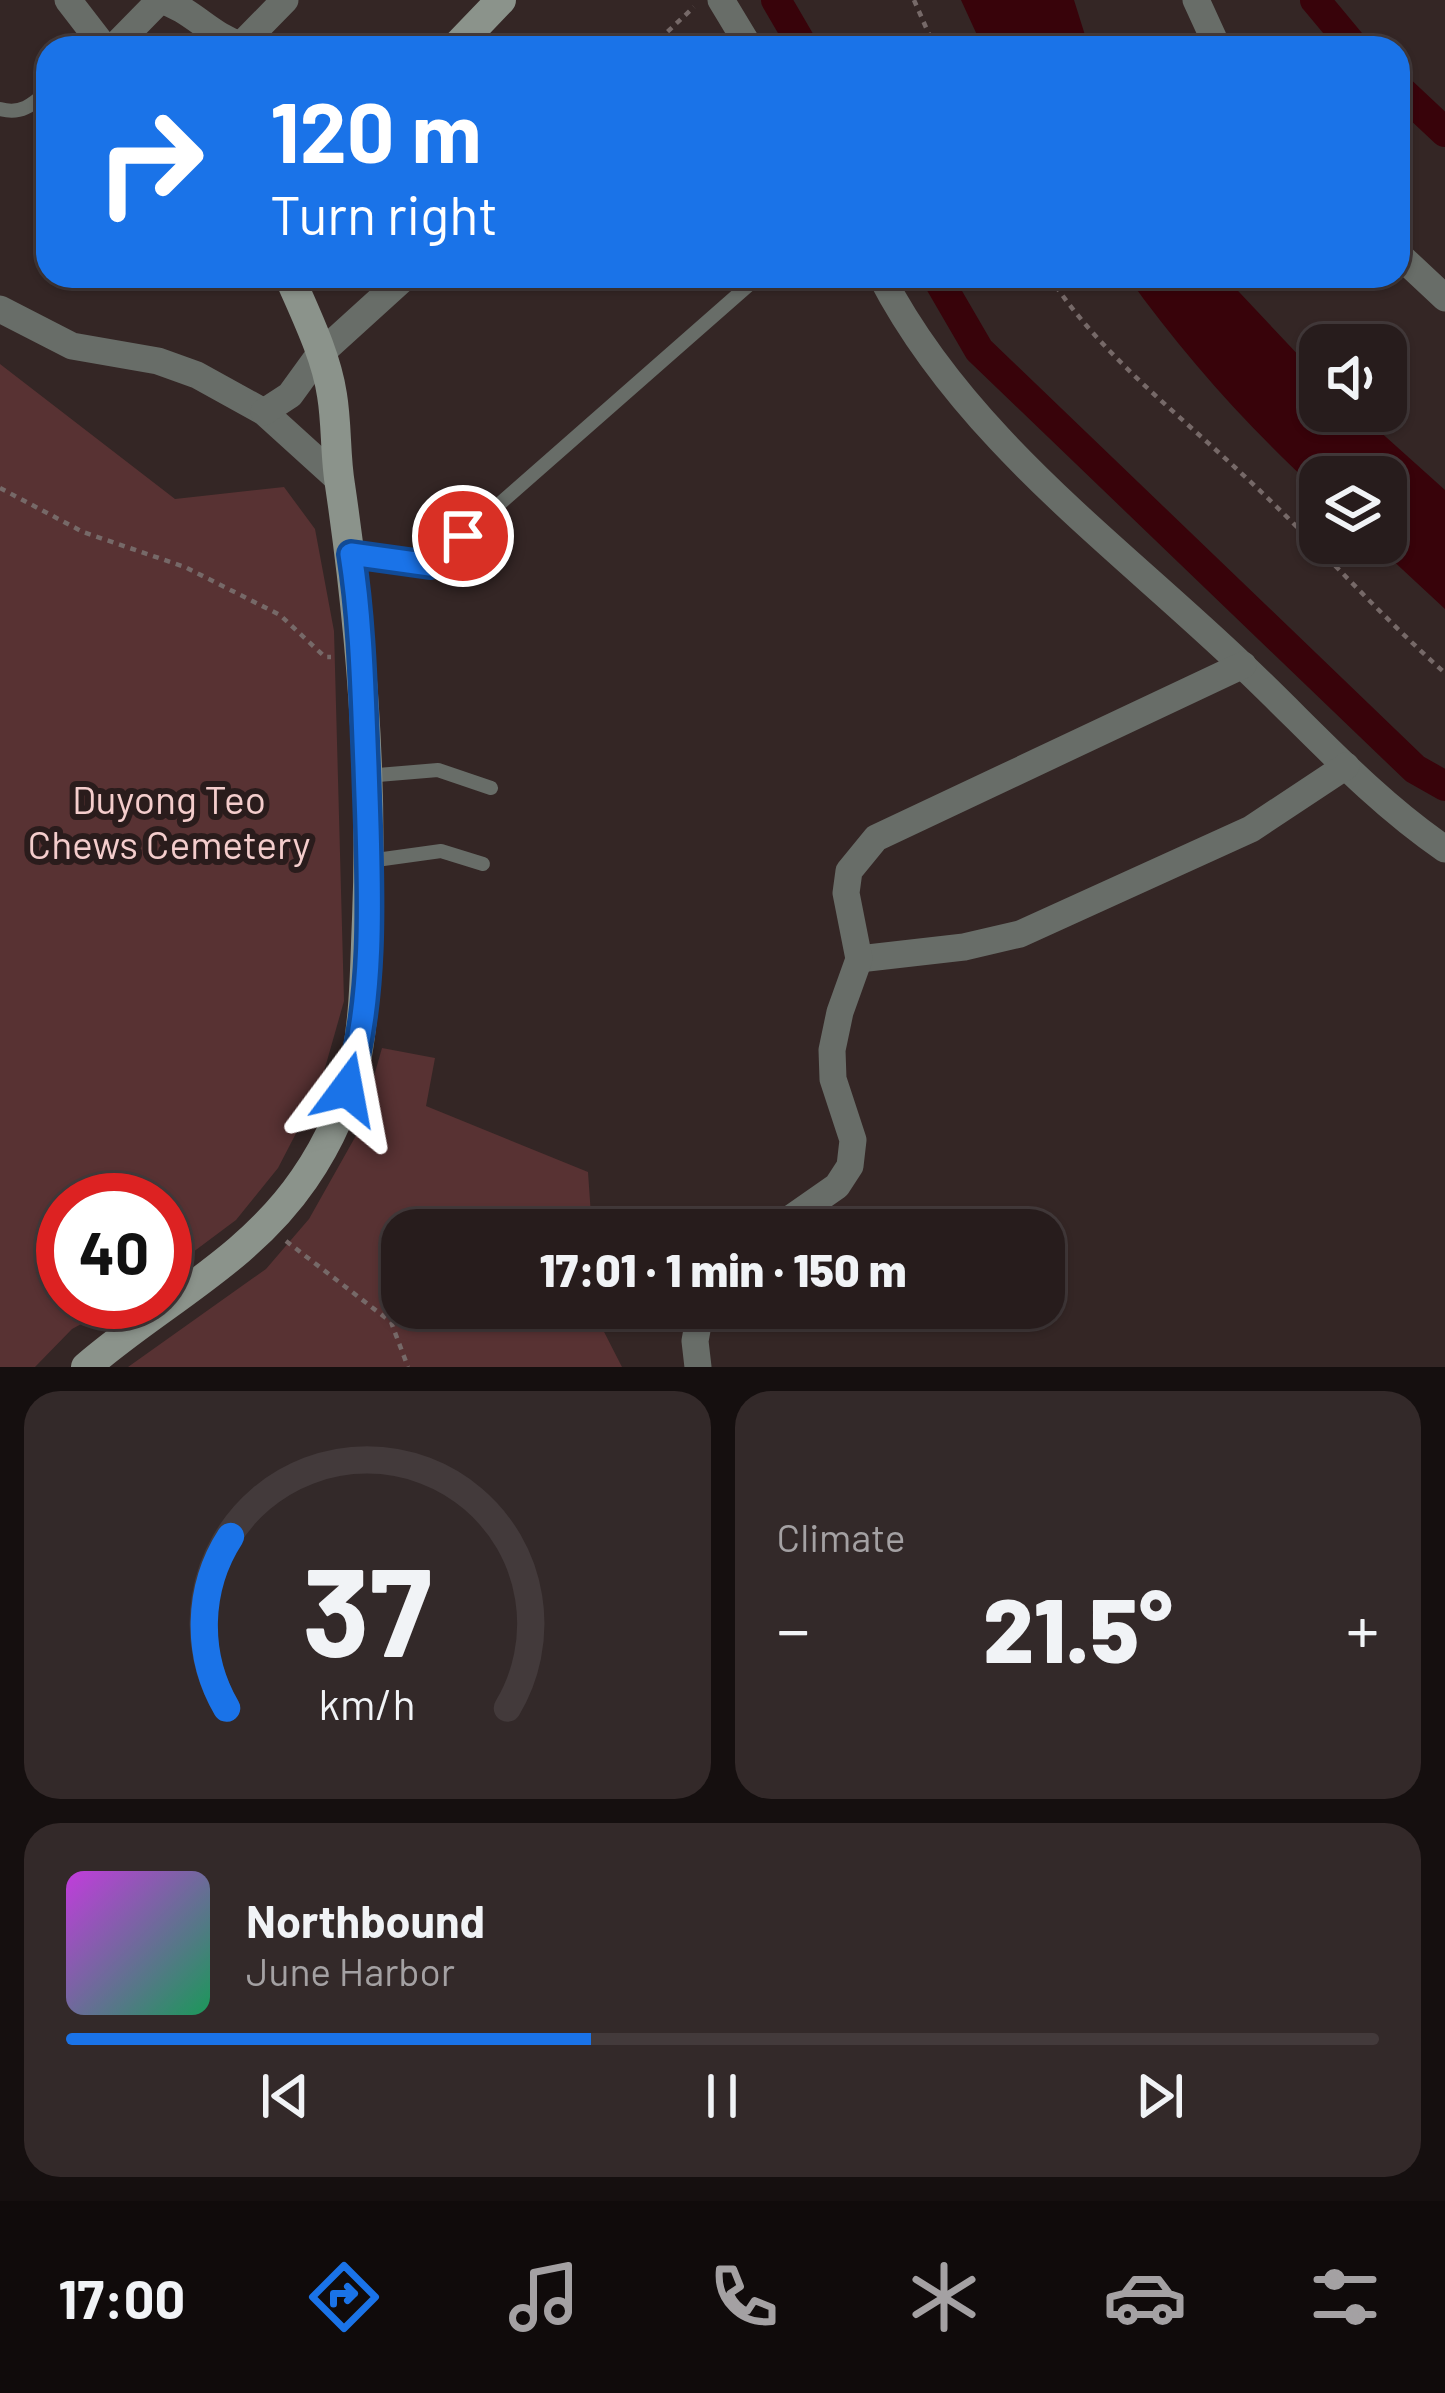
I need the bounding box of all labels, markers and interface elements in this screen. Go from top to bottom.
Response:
text: 120 m [270,79,482,180]
icon: right [72,84,228,240]
text: Turn right [270,181,498,246]
map controls [1299,324,1407,564]
button: sound [1299,324,1407,432]
button: layers [1299,456,1407,564]
pin [412,485,514,587]
icon: arrive [430,503,496,569]
park label: Duyong Teo Chews Cemetery [28,775,310,867]
position arrow [284,1026,410,1152]
speed limit sign: 40 [36,1173,192,1329]
text: 17:01 · 1 min · 150 m [540,1242,906,1296]
text: Climate [777,1513,906,1560]
text: 37 [303,1532,432,1682]
text: 21.5° [983,1573,1173,1681]
text: − [777,1588,810,1667]
text: + [1346,1588,1379,1667]
text: km/h [319,1677,416,1729]
text: Northbound [246,1893,485,1947]
text: June Harbor [246,1947,455,1994]
icon: previous [252,2063,318,2129]
icon: pause [689,2063,755,2129]
icon: next [1127,2063,1193,2129]
icon: directions [302,2255,386,2339]
icon: music [502,2255,586,2339]
icon: phone [702,2255,786,2339]
icon: climate [902,2255,986,2339]
icon: car [1103,2255,1187,2339]
icon: filters [1303,2255,1387,2339]
text: 17:00 [58,2265,185,2330]

